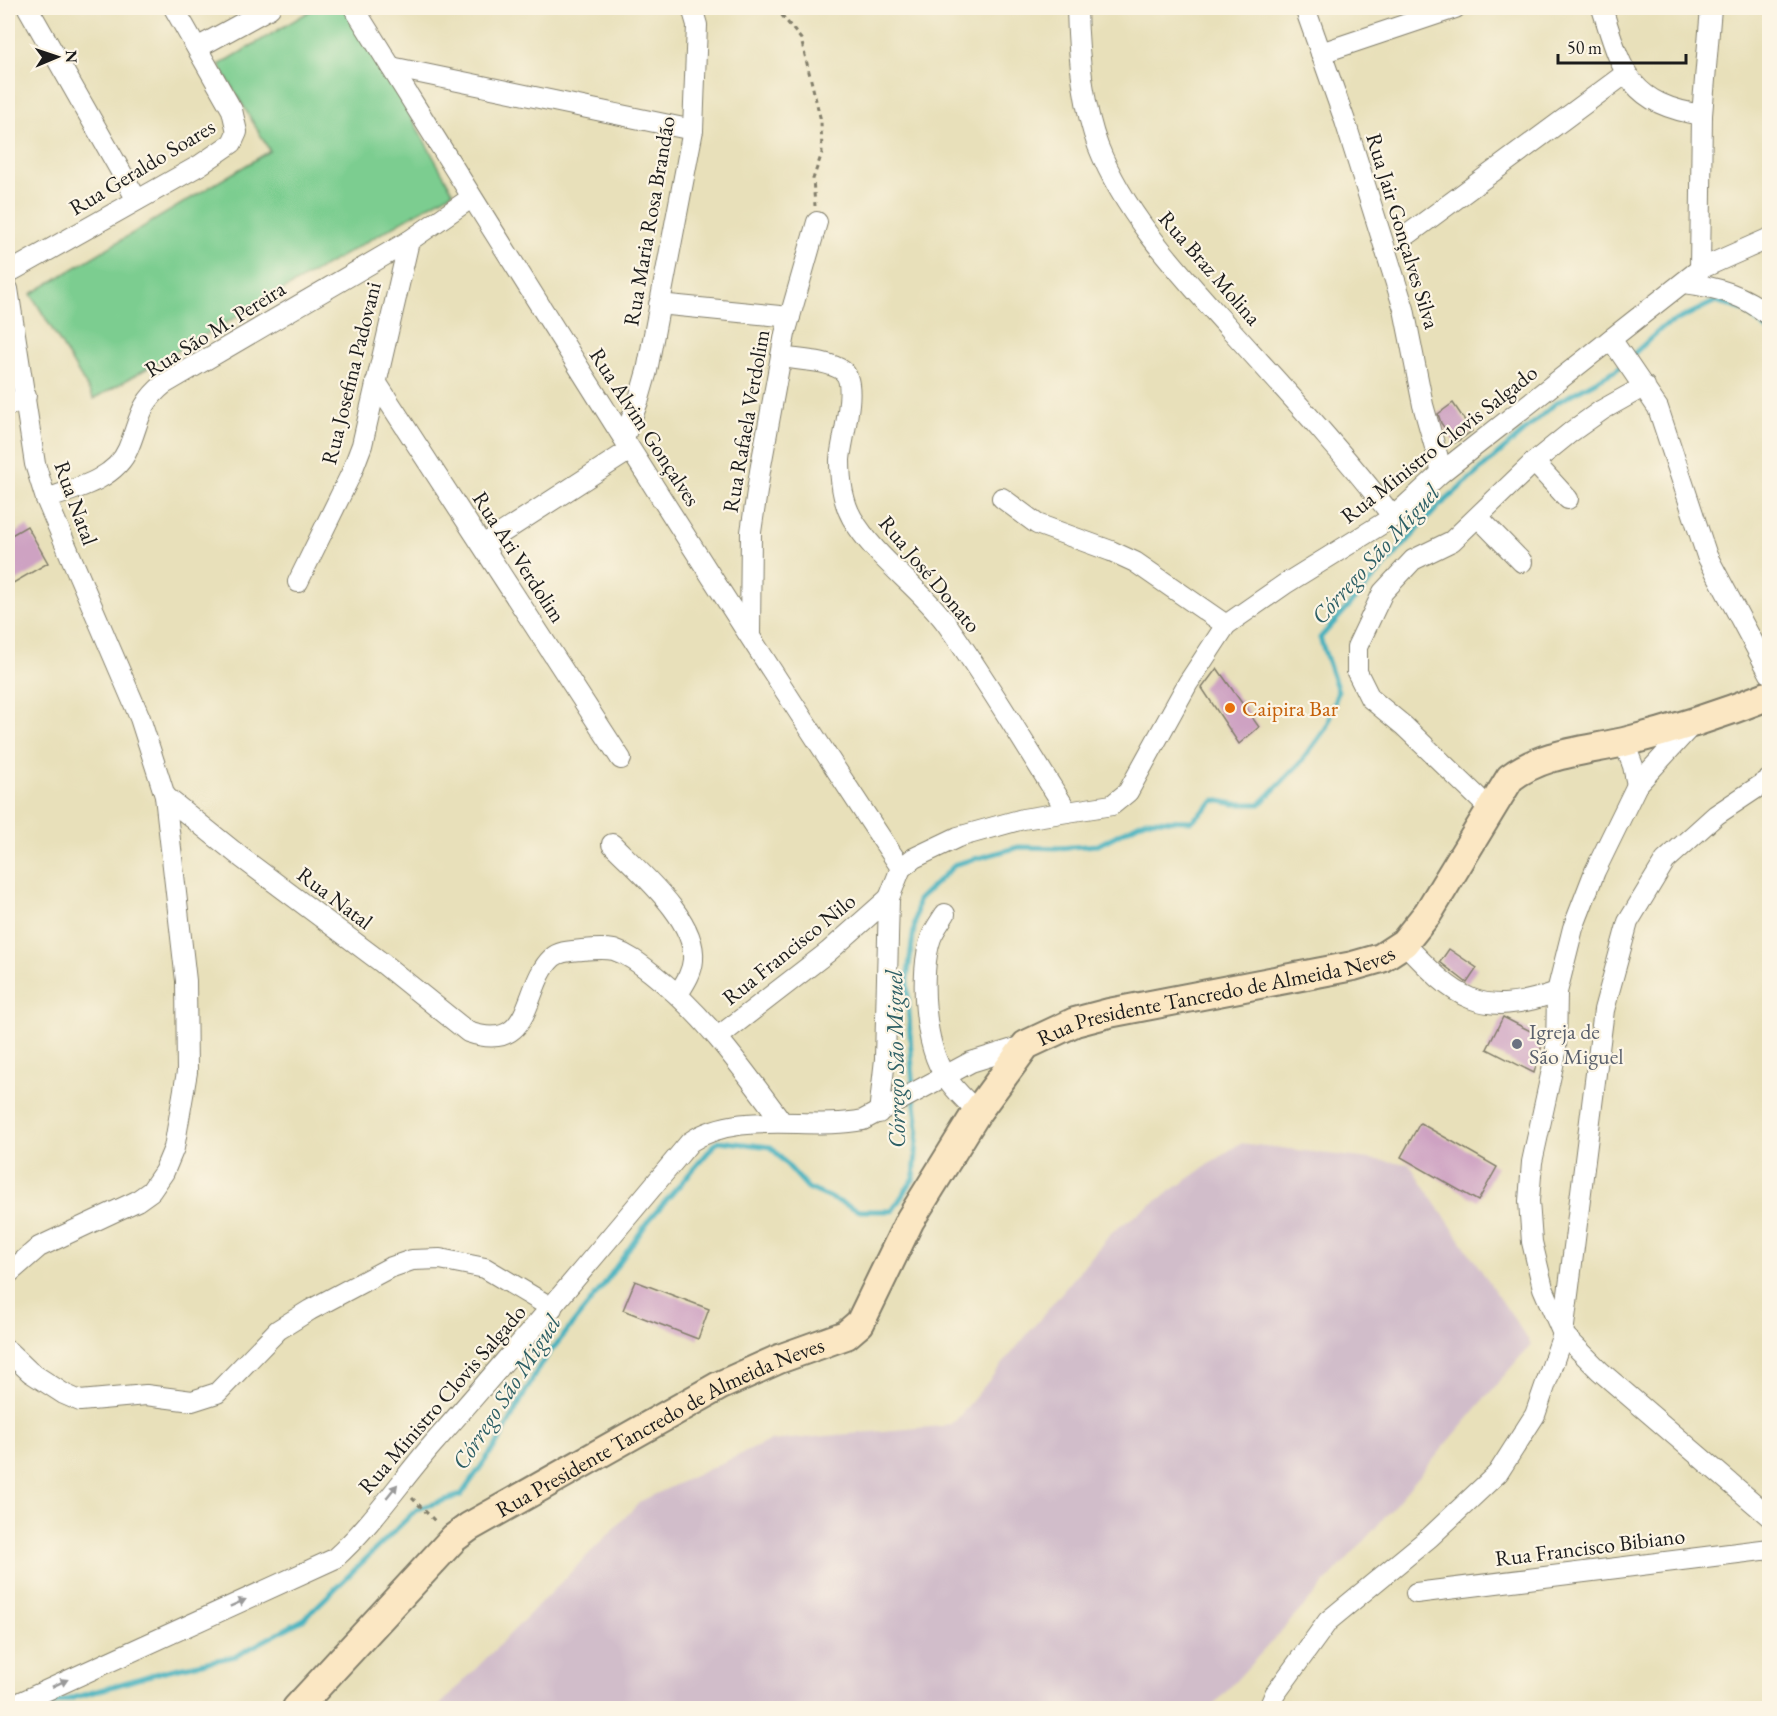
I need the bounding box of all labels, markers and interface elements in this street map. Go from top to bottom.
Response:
north arrow [27,27,87,87]
scale bar [1558,27,1686,65]
text: 50 m [1567,36,1602,59]
text: N [61,50,82,63]
street label: Rua Geraldo Soares [64,112,220,222]
street label: Rua Maria Rosa Brandão [616,114,682,328]
street label: Rua Jair Gonçalves Silva [1359,130,1447,333]
street label: Rua Braz Molina [1152,205,1268,332]
street label: Rua São M. Pereira [139,274,291,384]
street label: Rua Josefina Padovani [314,279,388,467]
street label: Rua Rafaela Verdolim [716,327,776,515]
street label: Rua Alvim Gonçalves [583,342,707,512]
street label: Rua Ministro Clovis Salgado [1335,358,1543,530]
street label: Rua Natal [47,457,105,549]
water label: Córrego São Miguel [1304,476,1447,631]
street label: Rua Ari Verdolim [466,486,572,628]
street label: Rua José Donato [872,509,988,639]
place label: Caipira Bar [1242,694,1339,723]
marker: Caipira Bar [1223,701,1237,715]
street label: Rua Natal [291,860,379,936]
street label: Rua Francisco Nilo [716,886,862,1012]
street label: Rua Presidente Tancredo de Almeida Neves [1032,938,1400,1052]
water label: Córrego São Miguel [878,968,912,1148]
place label: Igreja de São Miguel [1529,1017,1624,1071]
marker: Igreja de São Miguel [1510,1037,1524,1051]
street label: Rua Ministro Clovis Salgado [352,1298,532,1500]
water label: Córrego São Miguel [444,1308,568,1475]
street label: Rua Presidente Tancredo de Almeida Neves [490,1330,828,1524]
one-way arrow [386,1483,399,1499]
street label: Rua Francisco Bibiano [1493,1521,1687,1573]
one-way arrow [230,1599,247,1608]
one-way arrow [52,1678,69,1687]

